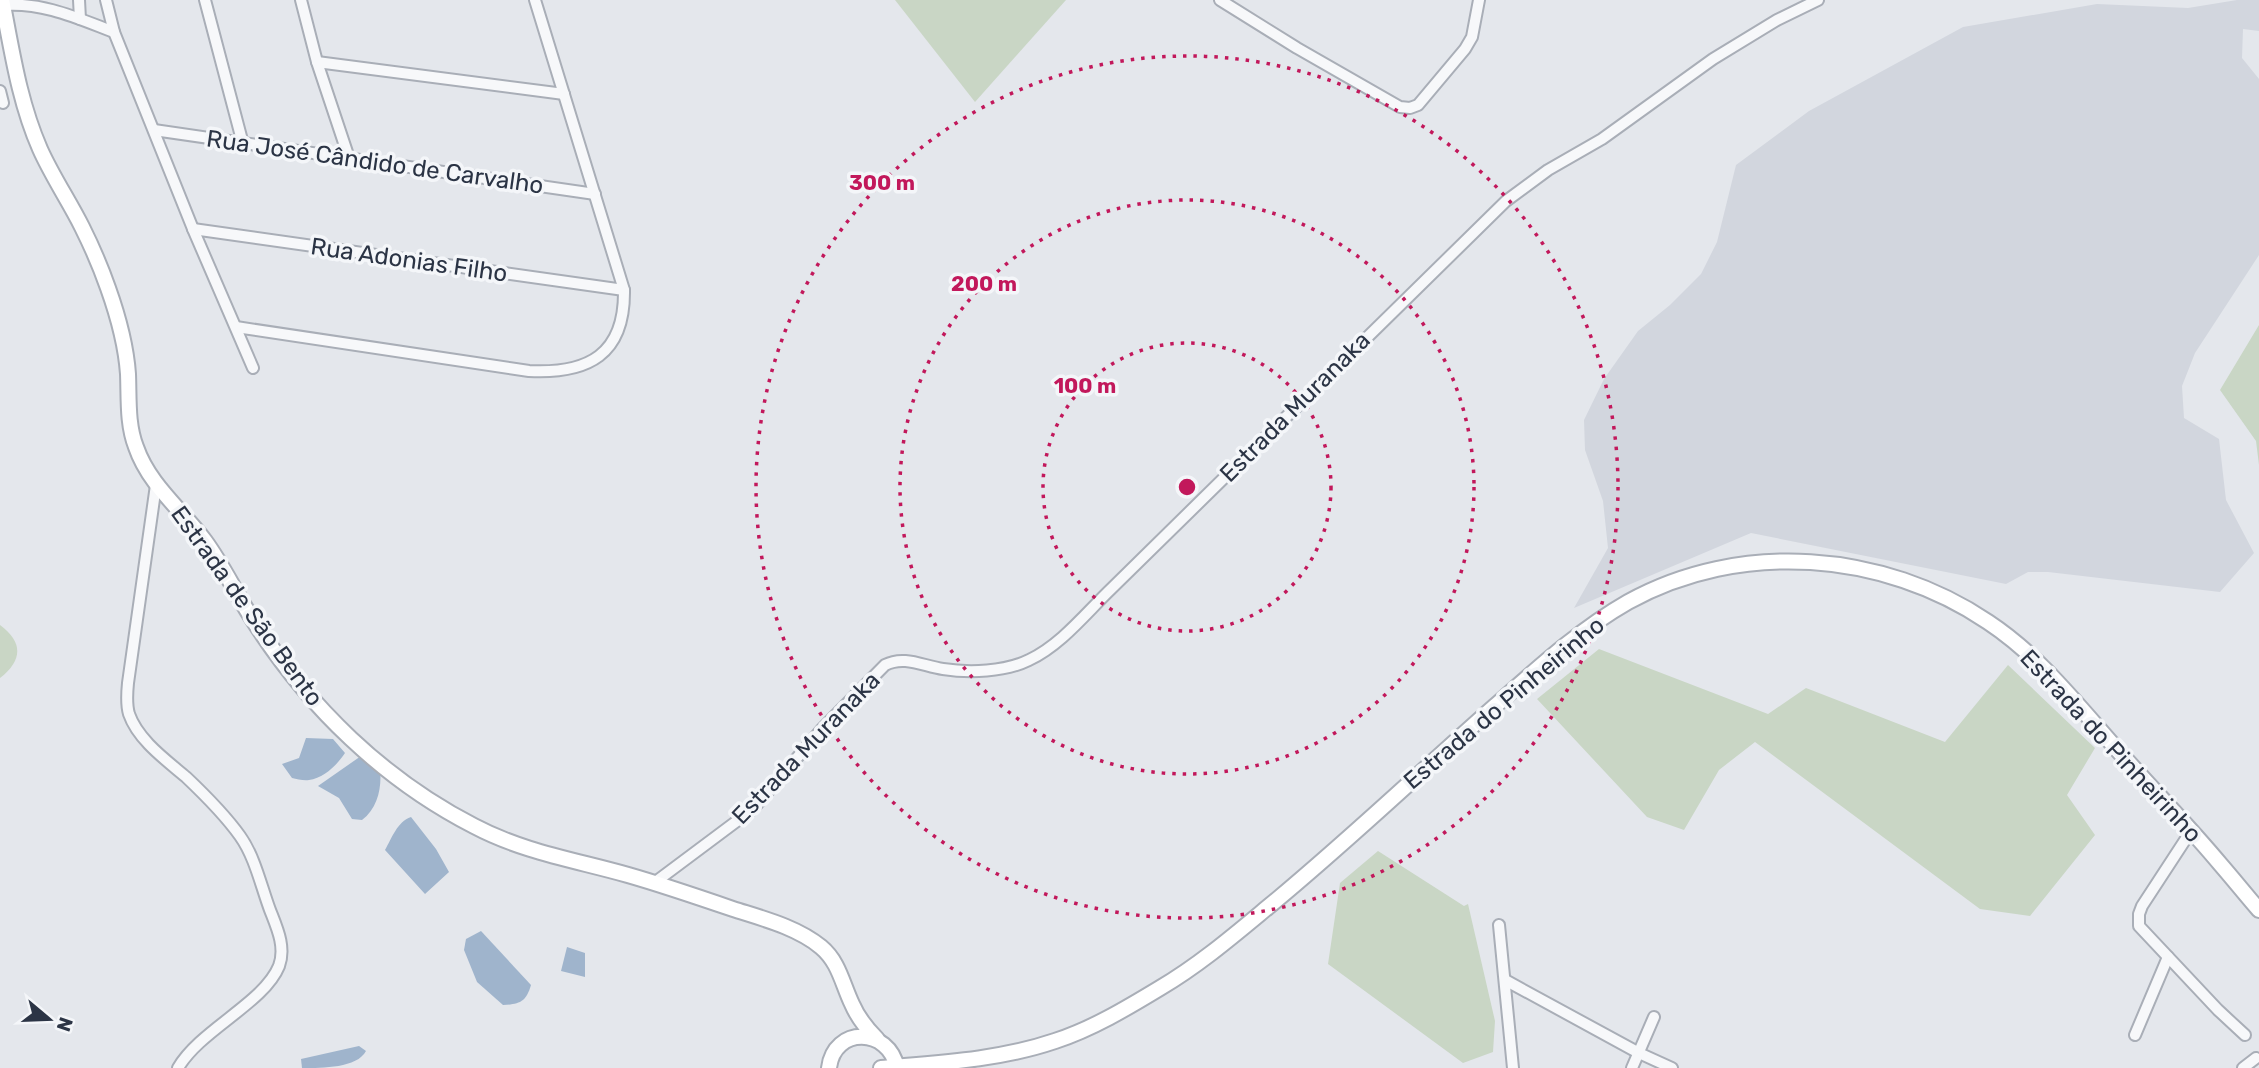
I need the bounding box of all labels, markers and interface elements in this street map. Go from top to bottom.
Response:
street label: Rua José Cândido de Carvalho [205,124,545,200]
text: 300 m [849,170,915,195]
street label: Rua Adonias Filho [309,232,509,288]
text: 200 m [951,271,1017,296]
street label: Estrada Muranaka [1214,326,1376,488]
text: 100 m [1054,373,1116,398]
centre of rings [1175,475,1199,499]
street label: Estrada de São Bento [165,501,329,711]
street label: Estrada do Pinheirinho [1398,611,1610,795]
street label: Estrada do Pinheirinho [2014,644,2208,848]
street label: Estrada Muranaka [726,666,886,830]
north arrow [14,984,84,1054]
text: N [52,1014,78,1035]

